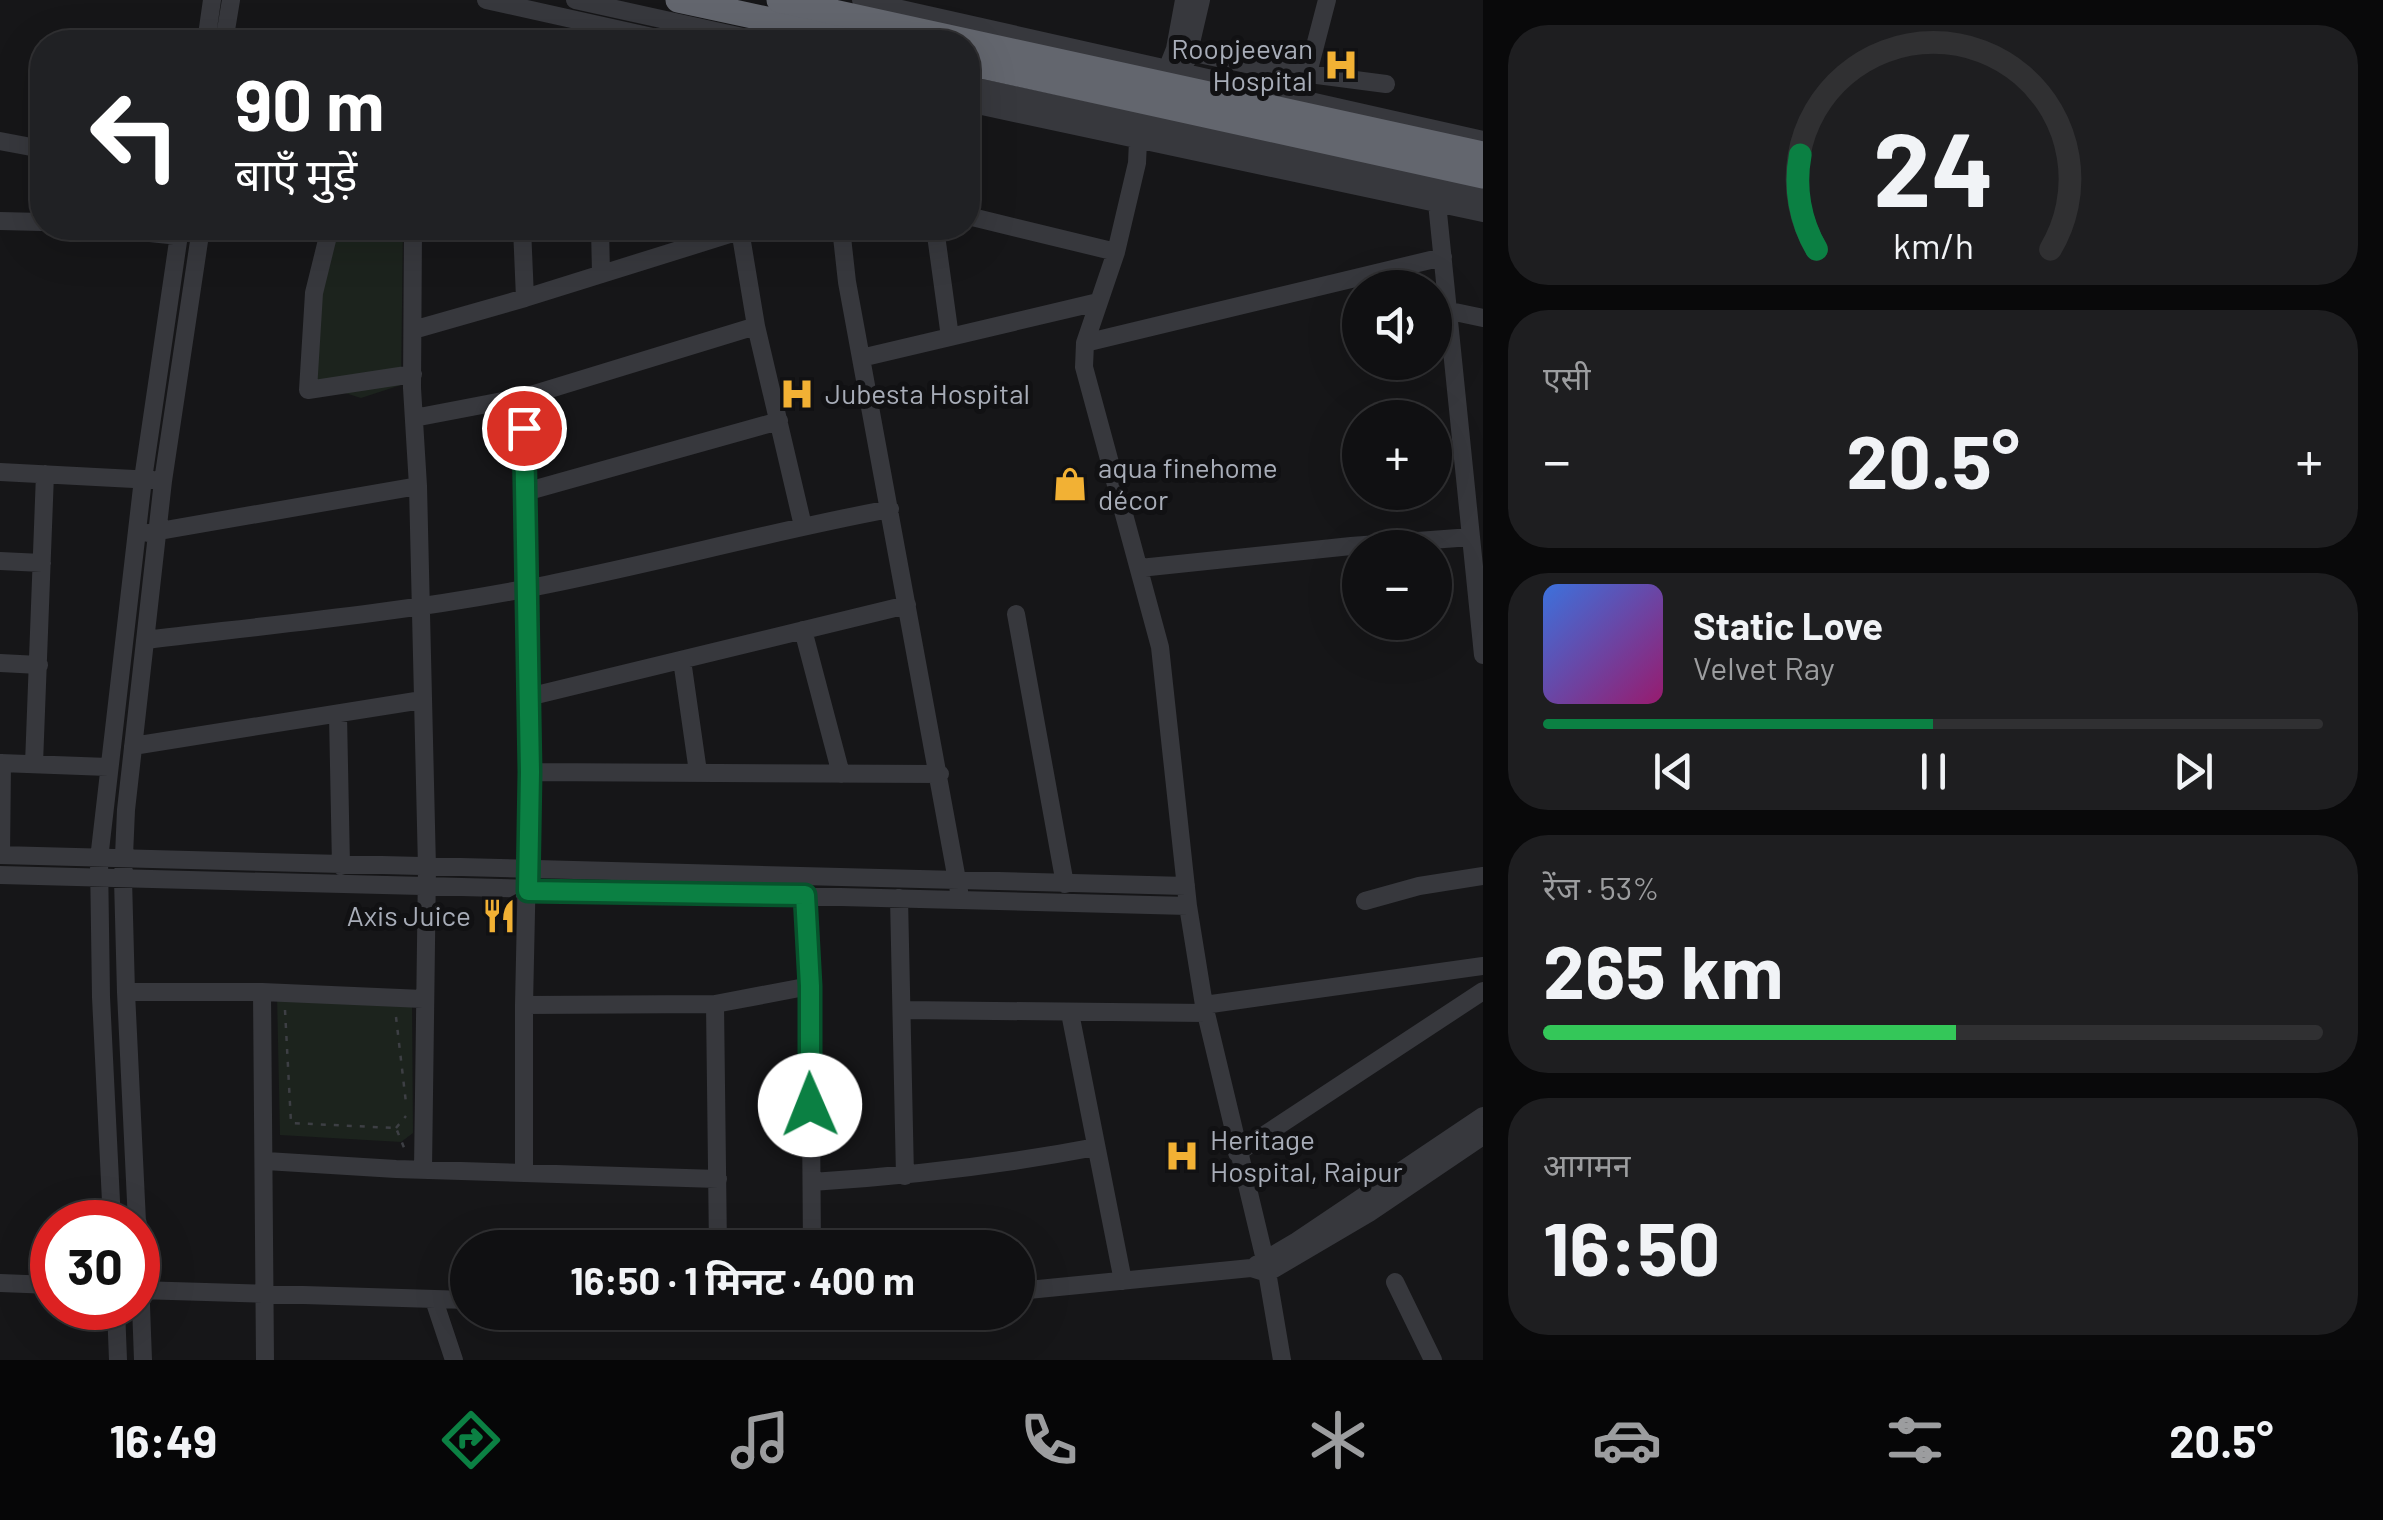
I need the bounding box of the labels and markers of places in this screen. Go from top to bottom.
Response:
place label: Roopjeevan Hospital [1171,31,1313,97]
hospital icon: Roopjeevan Hospital [1322,46,1360,84]
hospital icon: Jubesta Hospital [778,375,816,413]
place label: Jubesta Hospital [825,376,1030,410]
pin [482,386,567,471]
place label: aqua finehome décor [1098,450,1278,516]
shop icon: aqua finehome décor [1051,465,1089,503]
restaurant icon: Axis Juice [480,897,518,935]
place label: Axis Juice [347,898,471,932]
place label: Heritage Hospital, Raipur [1210,1122,1403,1188]
hospital icon: Heritage Hospital, Raipur [1163,1137,1201,1175]

